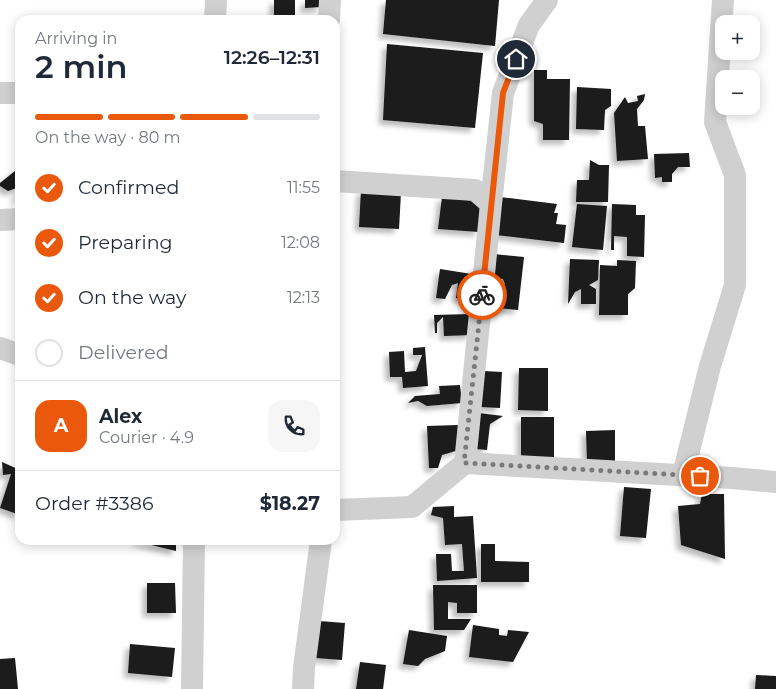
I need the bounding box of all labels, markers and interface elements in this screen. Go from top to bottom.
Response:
map controls [715,15,760,115]
button: + [715,15,760,60]
text: Arriving in [35,29,117,48]
pin [495,38,537,80]
icon: home [502,45,530,73]
text: 12:26–12:31 [224,46,320,69]
text: 2 min [35,47,127,86]
button: − [715,70,760,115]
text: On the way · 80 m [35,128,181,147]
icon: check [35,174,63,202]
text: Confirmed [78,176,179,199]
text: 11:55 [287,178,320,197]
icon: check [35,229,63,257]
text: Preparing [78,231,173,254]
text: 12:08 [281,233,320,252]
courier [457,270,507,320]
icon: bike [468,281,496,309]
icon: check [35,284,63,312]
text: On the way [78,286,186,309]
text: 12:13 [287,288,320,307]
text: Delivered [78,341,169,364]
button: phone [268,400,320,452]
text: Alex [99,405,142,428]
text: A [54,414,68,437]
text: Courier · 4.9 [99,428,194,447]
pin [679,455,721,497]
icon: bag [686,462,714,490]
text: Order #3386 [35,492,154,515]
text: $18.27 [260,492,320,515]

